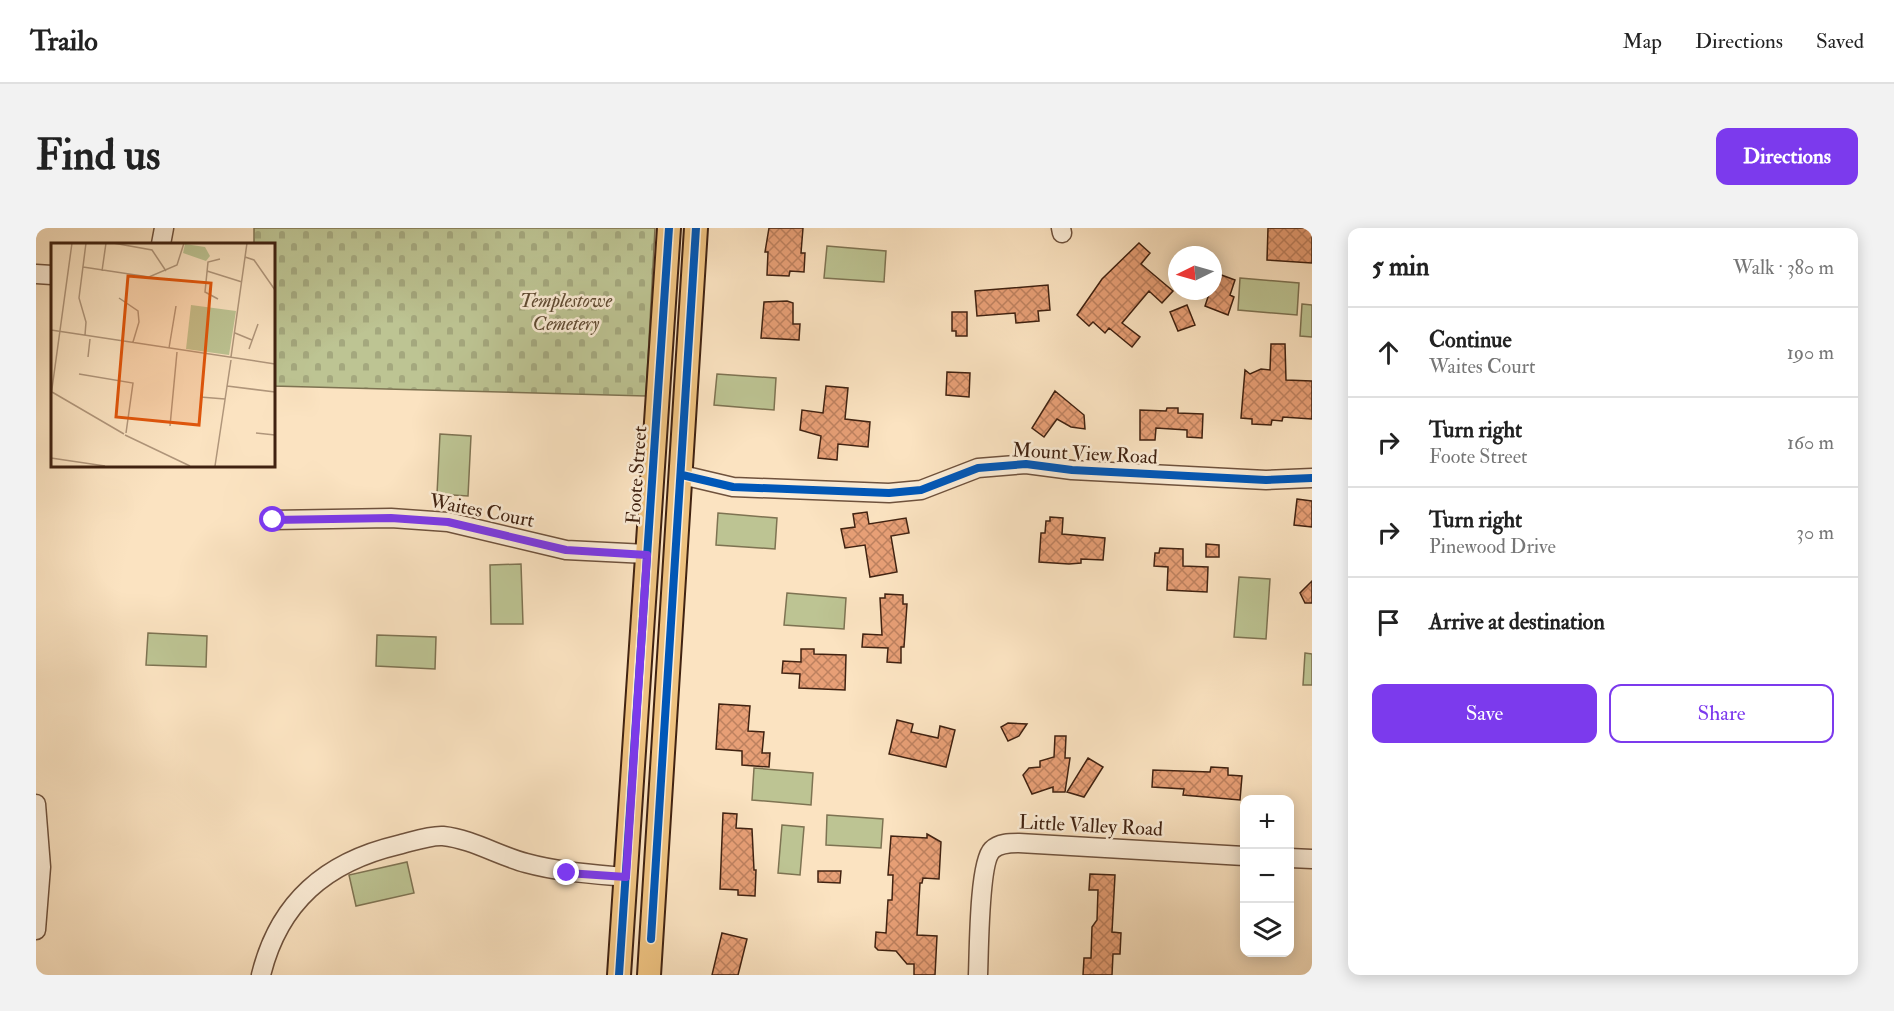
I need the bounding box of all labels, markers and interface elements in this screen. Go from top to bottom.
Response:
text: Trailo [30,24,98,59]
text: Map [1622,28,1662,55]
text: Directions [1695,28,1783,55]
text: Saved [1816,28,1864,55]
button: Directions [1716,128,1858,185]
text: Find us [36,130,160,182]
inset map [51,243,274,466]
north arrow [1168,246,1222,300]
text: 5 min [1372,251,1429,283]
text: Walk · 380 m [1733,255,1834,280]
park label: Templestowe Cemetery [520,288,613,336]
text: Continue [1429,326,1512,354]
icon: ahead [1372,336,1405,369]
text: 190 m [1787,340,1834,365]
text: Waites Court [1429,354,1535,379]
text: Turn right [1429,416,1522,444]
street label: Foote Street [621,424,652,525]
icon: right [1372,426,1405,459]
text: 160 m [1787,430,1834,455]
street label: Mount View Road [1011,437,1159,470]
text: Foote Street [1429,444,1528,469]
street label: Waites Court [426,488,537,533]
route start [259,506,285,532]
text: Turn right [1429,506,1522,534]
icon: right [1372,516,1405,549]
text: 30 m [1796,520,1834,545]
text: Pinewood Drive [1429,534,1556,559]
icon: arrive [1372,606,1405,639]
text: Arrive at destination [1429,608,1605,636]
button: Save [1372,684,1597,743]
button: Share [1609,684,1834,743]
map controls [1240,795,1294,957]
button: + [1240,795,1294,849]
street label: Little Valley Road [1018,809,1164,842]
button: − [1240,849,1294,903]
route end [553,859,579,885]
button: layers [1240,903,1294,957]

